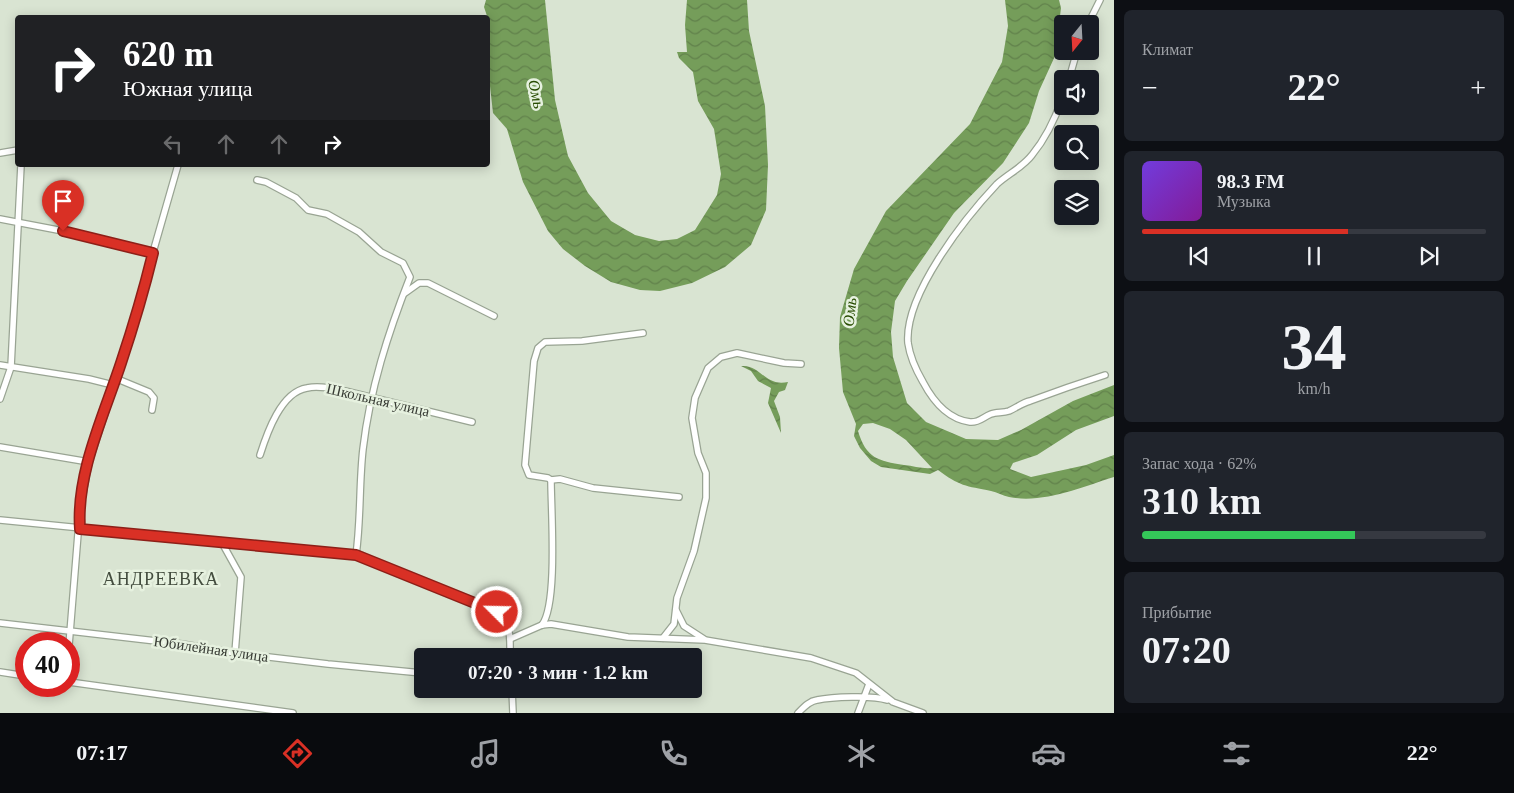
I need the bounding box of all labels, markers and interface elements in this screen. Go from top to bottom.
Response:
north arrow [1054,15,1099,60]
map controls [1054,15,1099,225]
icon: right [40,35,105,100]
text: 620 m [123,35,213,74]
text: Климат [1142,41,1193,58]
text: 22° [1287,66,1341,108]
button: sound [1054,70,1099,115]
text: − [1142,72,1158,103]
text: + [1470,72,1486,103]
text: Южная улица [123,76,253,101]
water label: Омь [525,78,548,110]
button: search [1054,125,1099,170]
icon: left [159,130,187,158]
icon: ahead [212,130,240,158]
icon: ahead [265,130,293,158]
icon: right [318,130,346,158]
text: 98.3 FM [1217,171,1285,192]
pin [42,180,84,231]
button: layers [1054,180,1099,225]
icon: arrive [49,187,77,215]
text: Музыка [1217,193,1271,210]
icon: previous [1185,242,1213,270]
icon: pause [1300,242,1328,270]
icon: next [1415,242,1443,270]
water label: Омь [840,297,859,327]
text: 34 [1282,311,1347,383]
street label: Школьная улица [325,380,432,420]
text: km/h [1298,380,1330,397]
text: Запас хода · 62% [1142,455,1257,472]
text: 310 km [1142,480,1261,522]
district label: АНДРЕЕВКА [103,569,219,589]
position arrow [470,585,522,637]
text: Прибытие [1142,604,1212,621]
text: 07:20 [1142,629,1231,671]
speed limit sign: 40 [15,632,80,697]
street label: Юбилейная улица [153,633,270,665]
text: 07:20 · 3 мин · 1.2 km [468,662,648,683]
icon: directions [280,736,315,771]
icon: music [468,736,503,771]
icon: phone [656,736,691,771]
icon: climate [844,736,879,771]
icon: car [1031,736,1066,771]
icon: filters [1219,736,1254,771]
text: 07:17 [76,740,128,765]
text: 22° [1407,740,1438,765]

